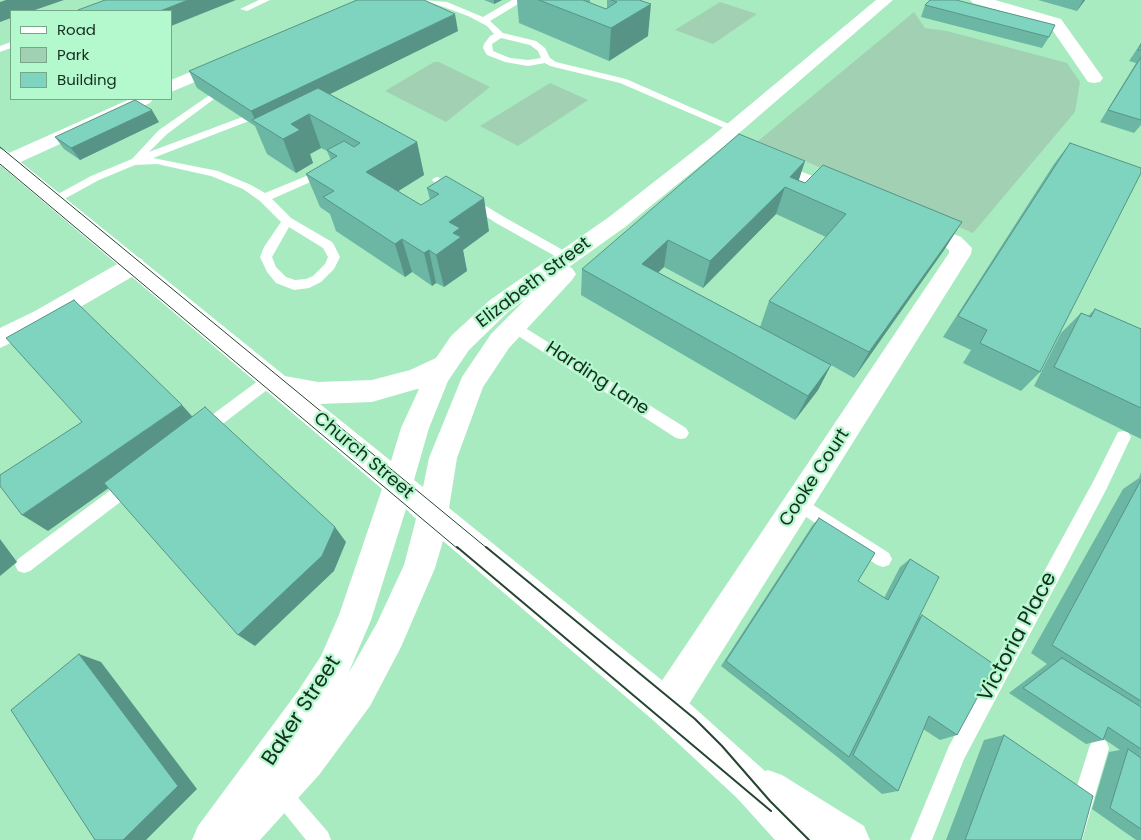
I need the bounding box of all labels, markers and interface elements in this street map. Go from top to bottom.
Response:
legend [10,10,172,100]
text: Road [57,19,96,40]
text: Park [57,44,89,65]
text: Building [57,69,117,90]
street label: Elizabeth Street [473,233,595,333]
street label: Harding Lane [541,338,653,420]
street label: Church Street [309,408,417,504]
street label: Cooke Court [775,425,855,531]
street label: Victoria Place [973,568,1063,706]
street label: Baker Street [257,651,347,771]

